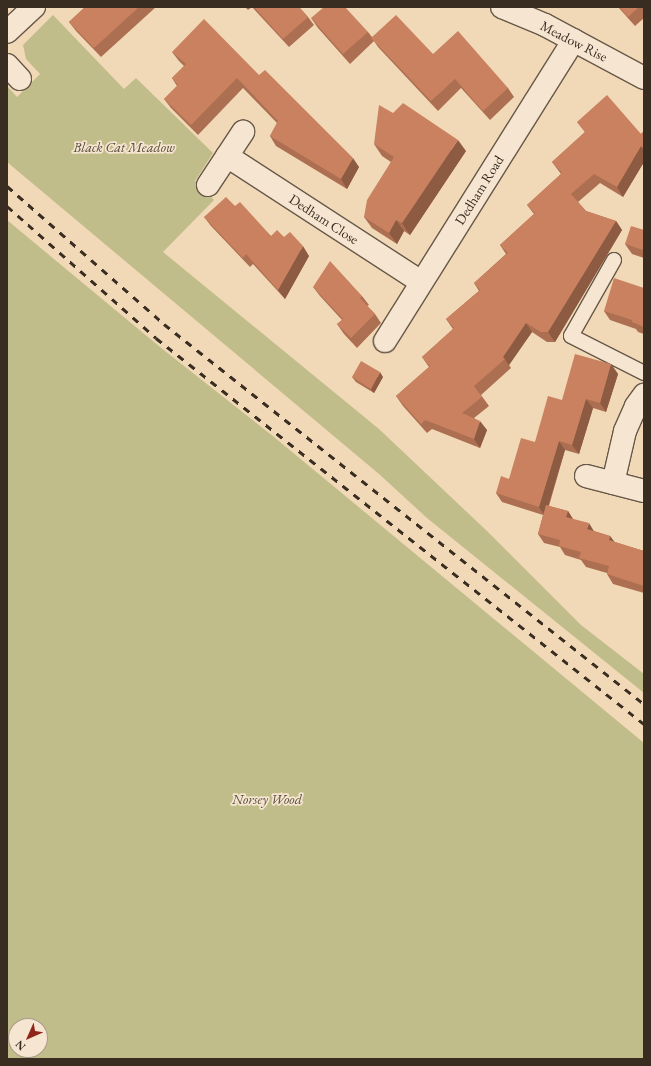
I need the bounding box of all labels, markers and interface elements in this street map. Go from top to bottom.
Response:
street label: Meadow Rise [538,17,610,65]
park label: Black Cat Meadow [73,139,175,155]
street label: Dedham Road [451,152,507,228]
street label: Dedham Close [286,190,362,248]
park label: Norsey Wood [232,791,302,807]
north arrow [8,1018,48,1058]
text: N [12,1038,28,1054]

